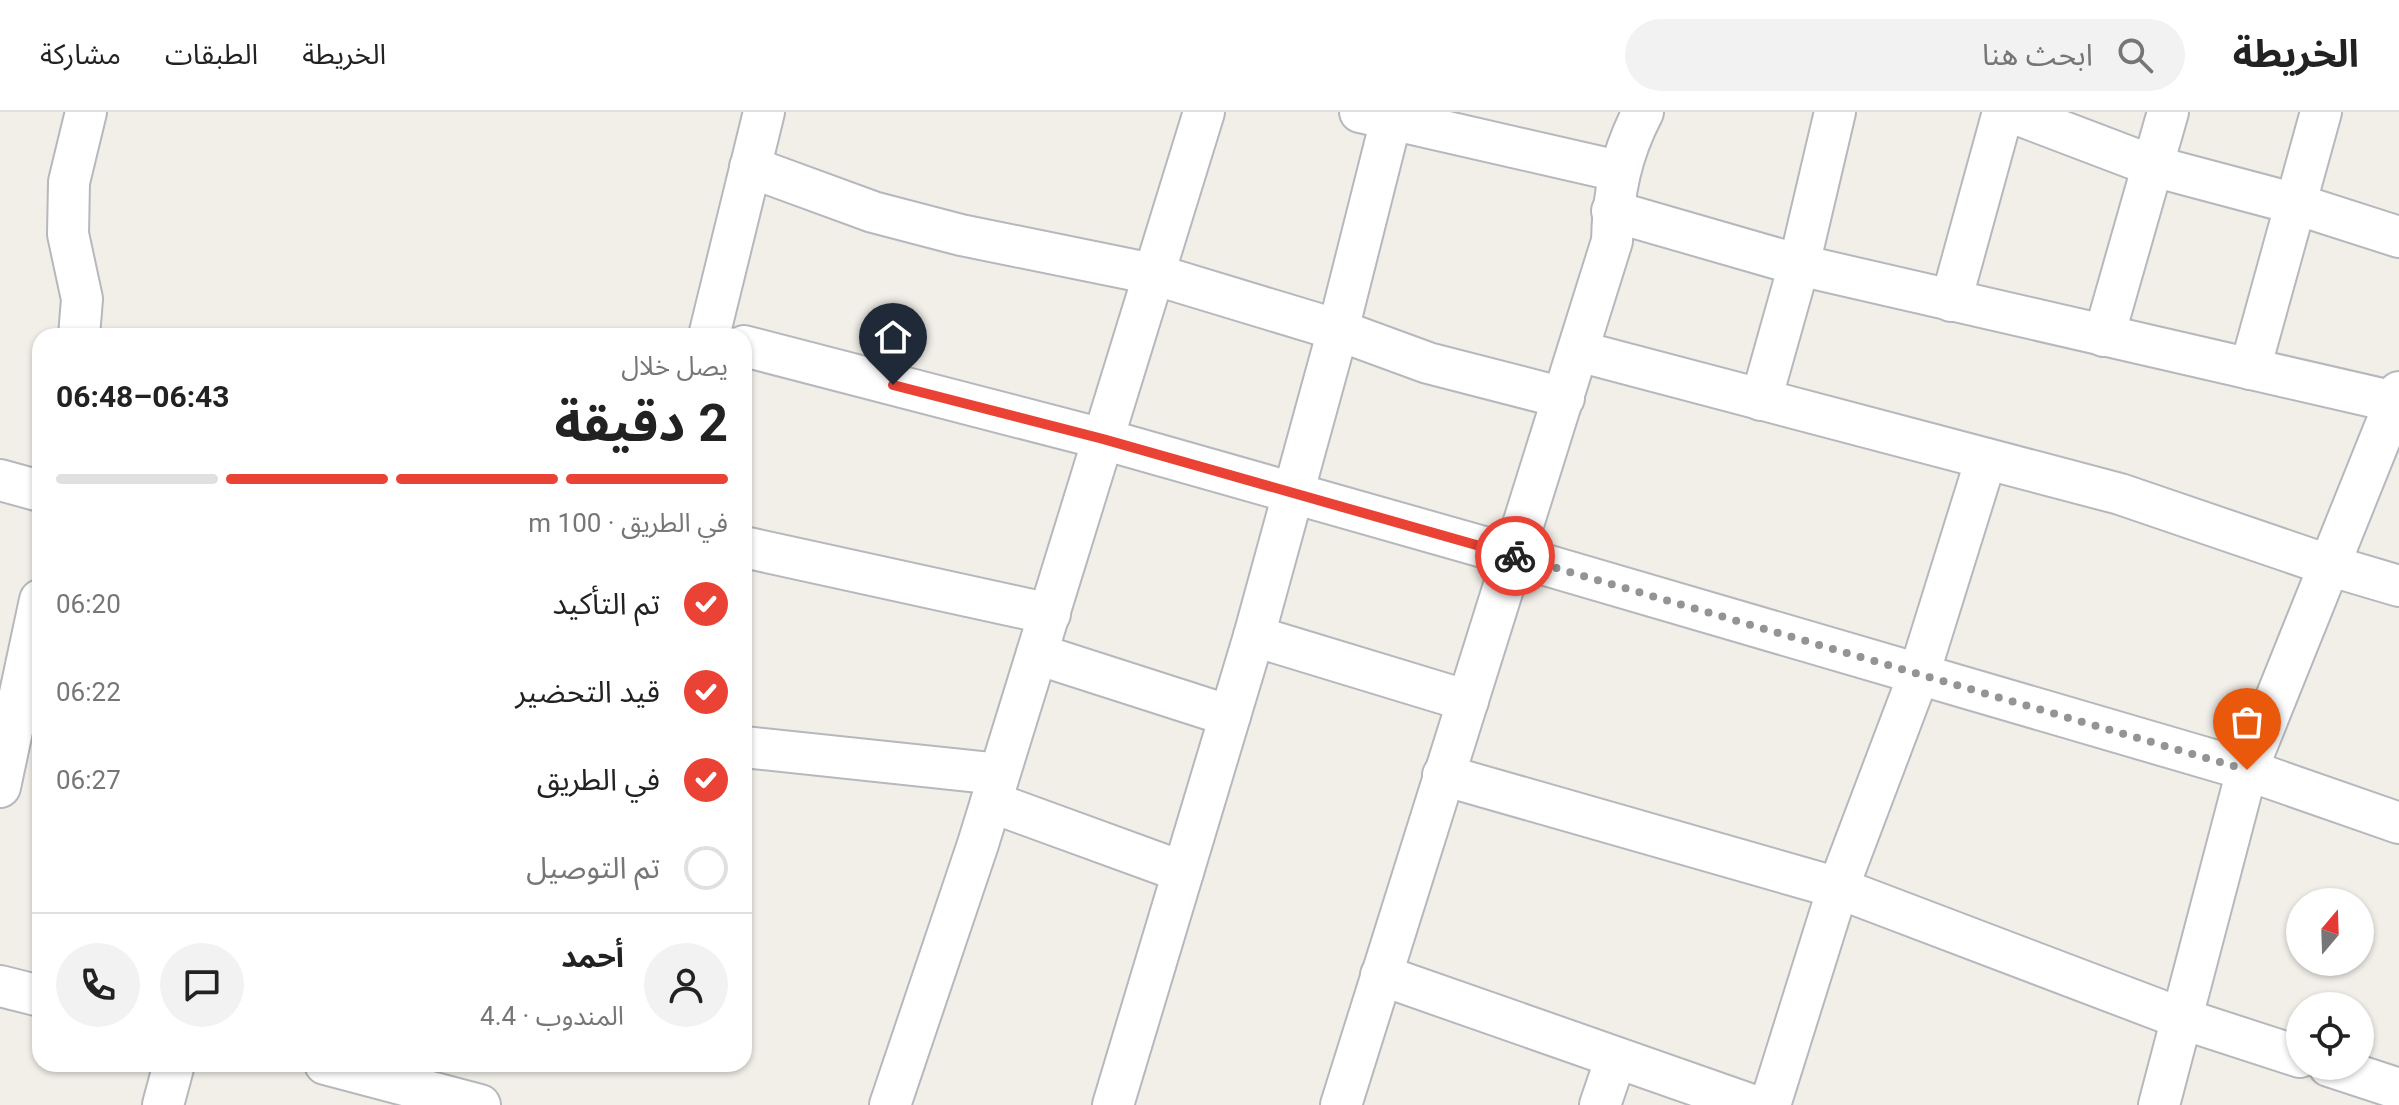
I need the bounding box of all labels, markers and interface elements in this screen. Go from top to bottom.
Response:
search box [1625,19,2185,91]
text: الخريطة [2233,32,2359,76]
icon: search [2113,33,2157,77]
text: ابحث هنا [1982,37,2093,72]
text: مشاركة [40,38,121,71]
text: الطبقات [165,38,258,71]
text: الخريطة [302,38,386,71]
pin [859,303,927,385]
icon: home [871,315,915,359]
text: يصل خلال [621,351,728,381]
text: 06:43–06:48 [56,379,230,414]
text: 2 دقيقة [554,393,728,454]
text: في الطريق · 100 m [528,508,728,538]
courier [1475,516,1555,596]
icon: bike [1493,534,1537,578]
icon: check [684,582,728,626]
text: تم التأكيد [552,586,660,621]
text: 06:20 [56,589,121,619]
icon: check [684,670,728,714]
text: قيد التحضير [515,674,660,709]
text: 06:22 [56,677,121,707]
pin [2213,688,2281,770]
icon: bag [2225,700,2269,744]
icon: check [684,758,728,802]
text: في الطريق [537,762,660,797]
text: 06:27 [56,765,121,795]
text: تم التوصيل [526,850,660,885]
north arrow [2286,888,2374,976]
map controls [2286,888,2374,1080]
text: أحمد [561,939,624,974]
button: phone [56,943,140,1027]
button: chat [160,943,244,1027]
button: person [644,943,728,1027]
button: locate [2286,992,2374,1080]
text: المندوب · 4.4 [480,1001,624,1031]

